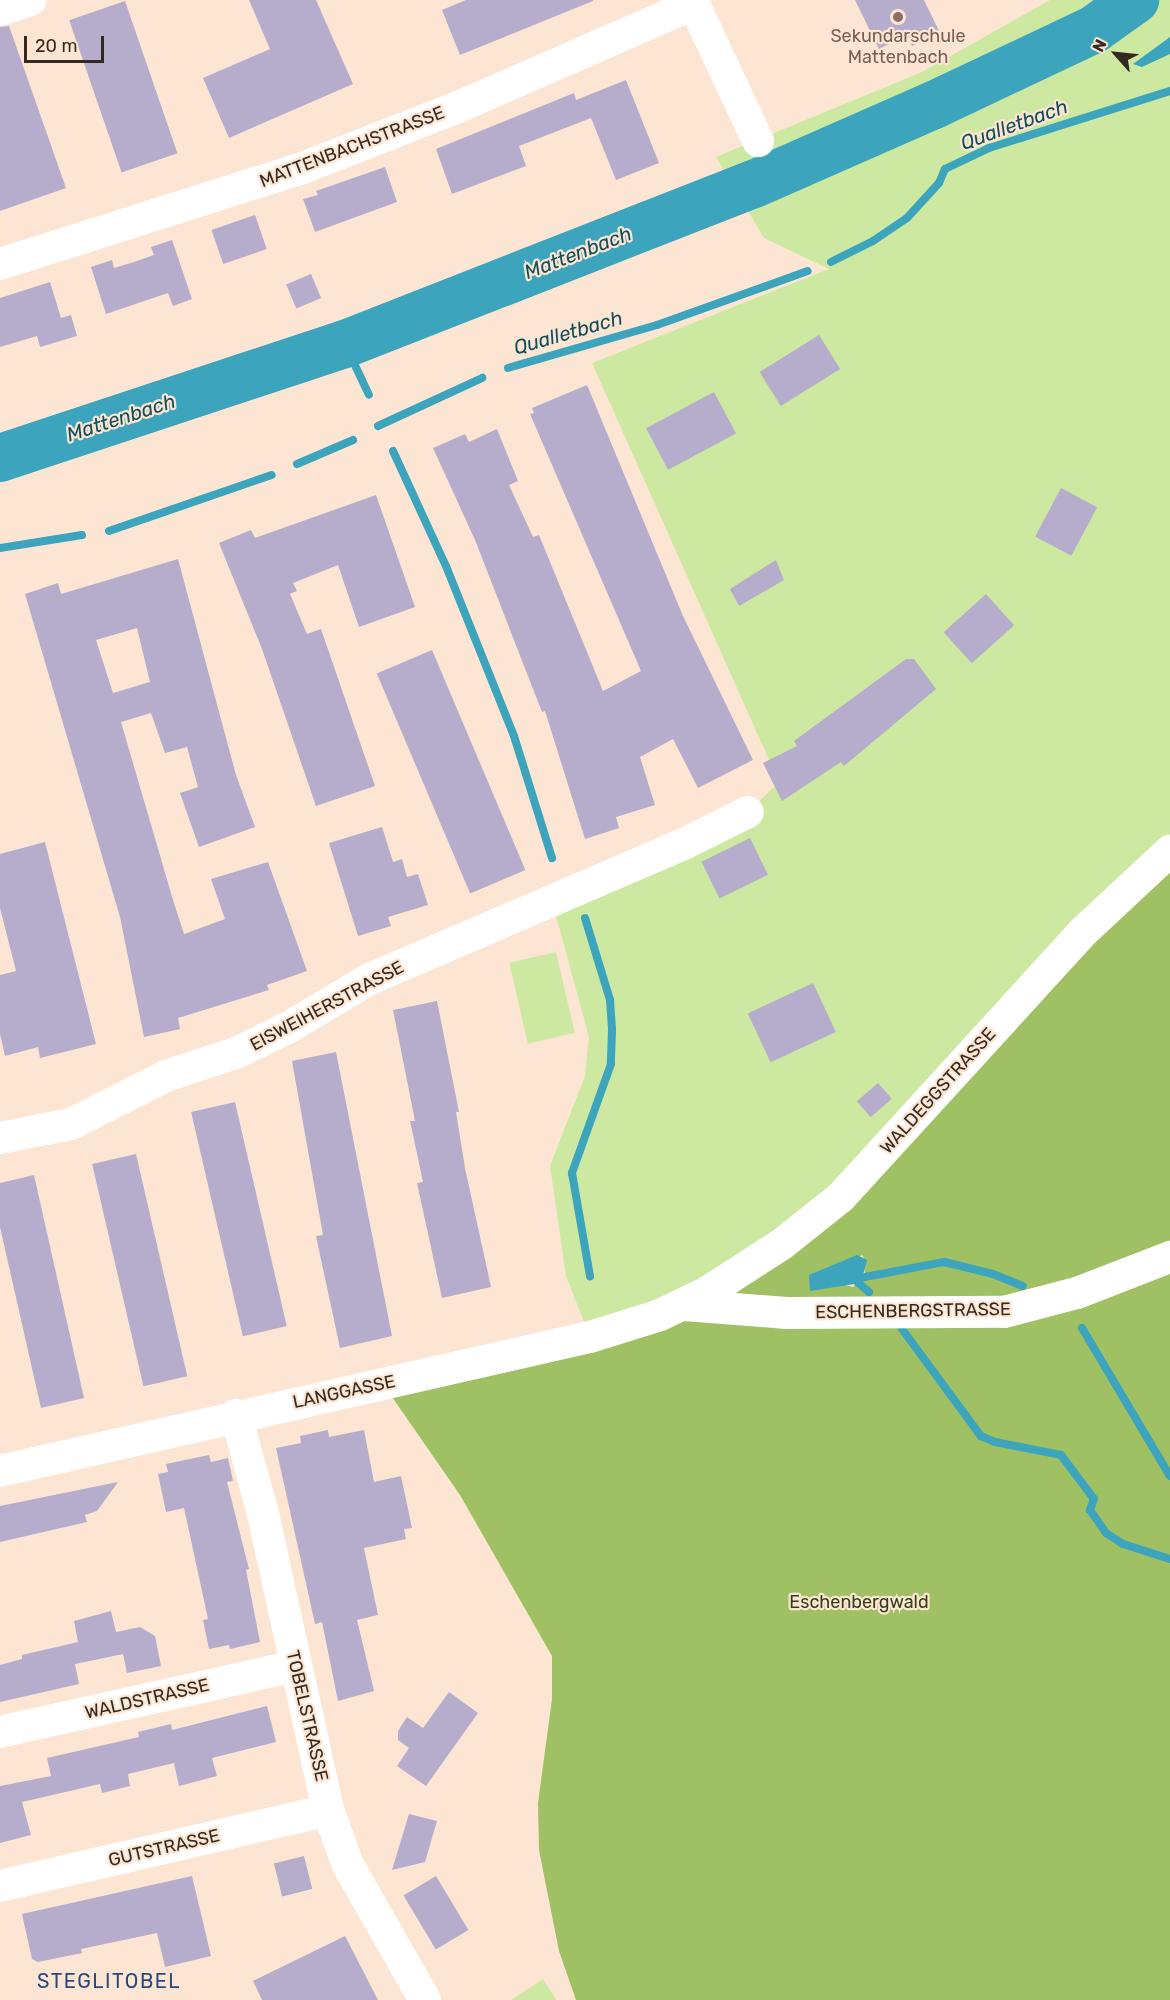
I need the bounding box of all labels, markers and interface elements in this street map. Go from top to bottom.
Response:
marker: Sekundarschule Mattenbach [891,10,905,24]
scale bar [27,24,106,62]
north arrow [1086,24,1146,84]
place label: Sekundarschule Mattenbach [830,26,966,68]
text: 20 m [35,35,77,57]
text: N [1088,36,1111,55]
water label: Qualletbach [957,94,1071,156]
street label: MATTENBACHSTRASSE [257,102,447,192]
water label: Mattenbach [521,222,635,284]
water label: Qualletbach [511,306,625,360]
water label: Mattenbach [64,389,178,447]
street label: EISWEIHERSTRASSE [246,956,408,1056]
street label: WALDEGGSTRASSE [876,1023,1000,1159]
street label: ESCHENBERGSTRASSE [815,1298,1011,1324]
street label: LANGGASSE [291,1371,397,1413]
park label: Eschenbergwald [789,1591,929,1613]
street label: TOBELSTRASSE [281,1648,333,1784]
street label: WALDSTRASSE [83,1674,211,1724]
street label: GUTSTRASSE [106,1825,222,1871]
district label: STEGLITOBEL [37,1969,181,1993]

